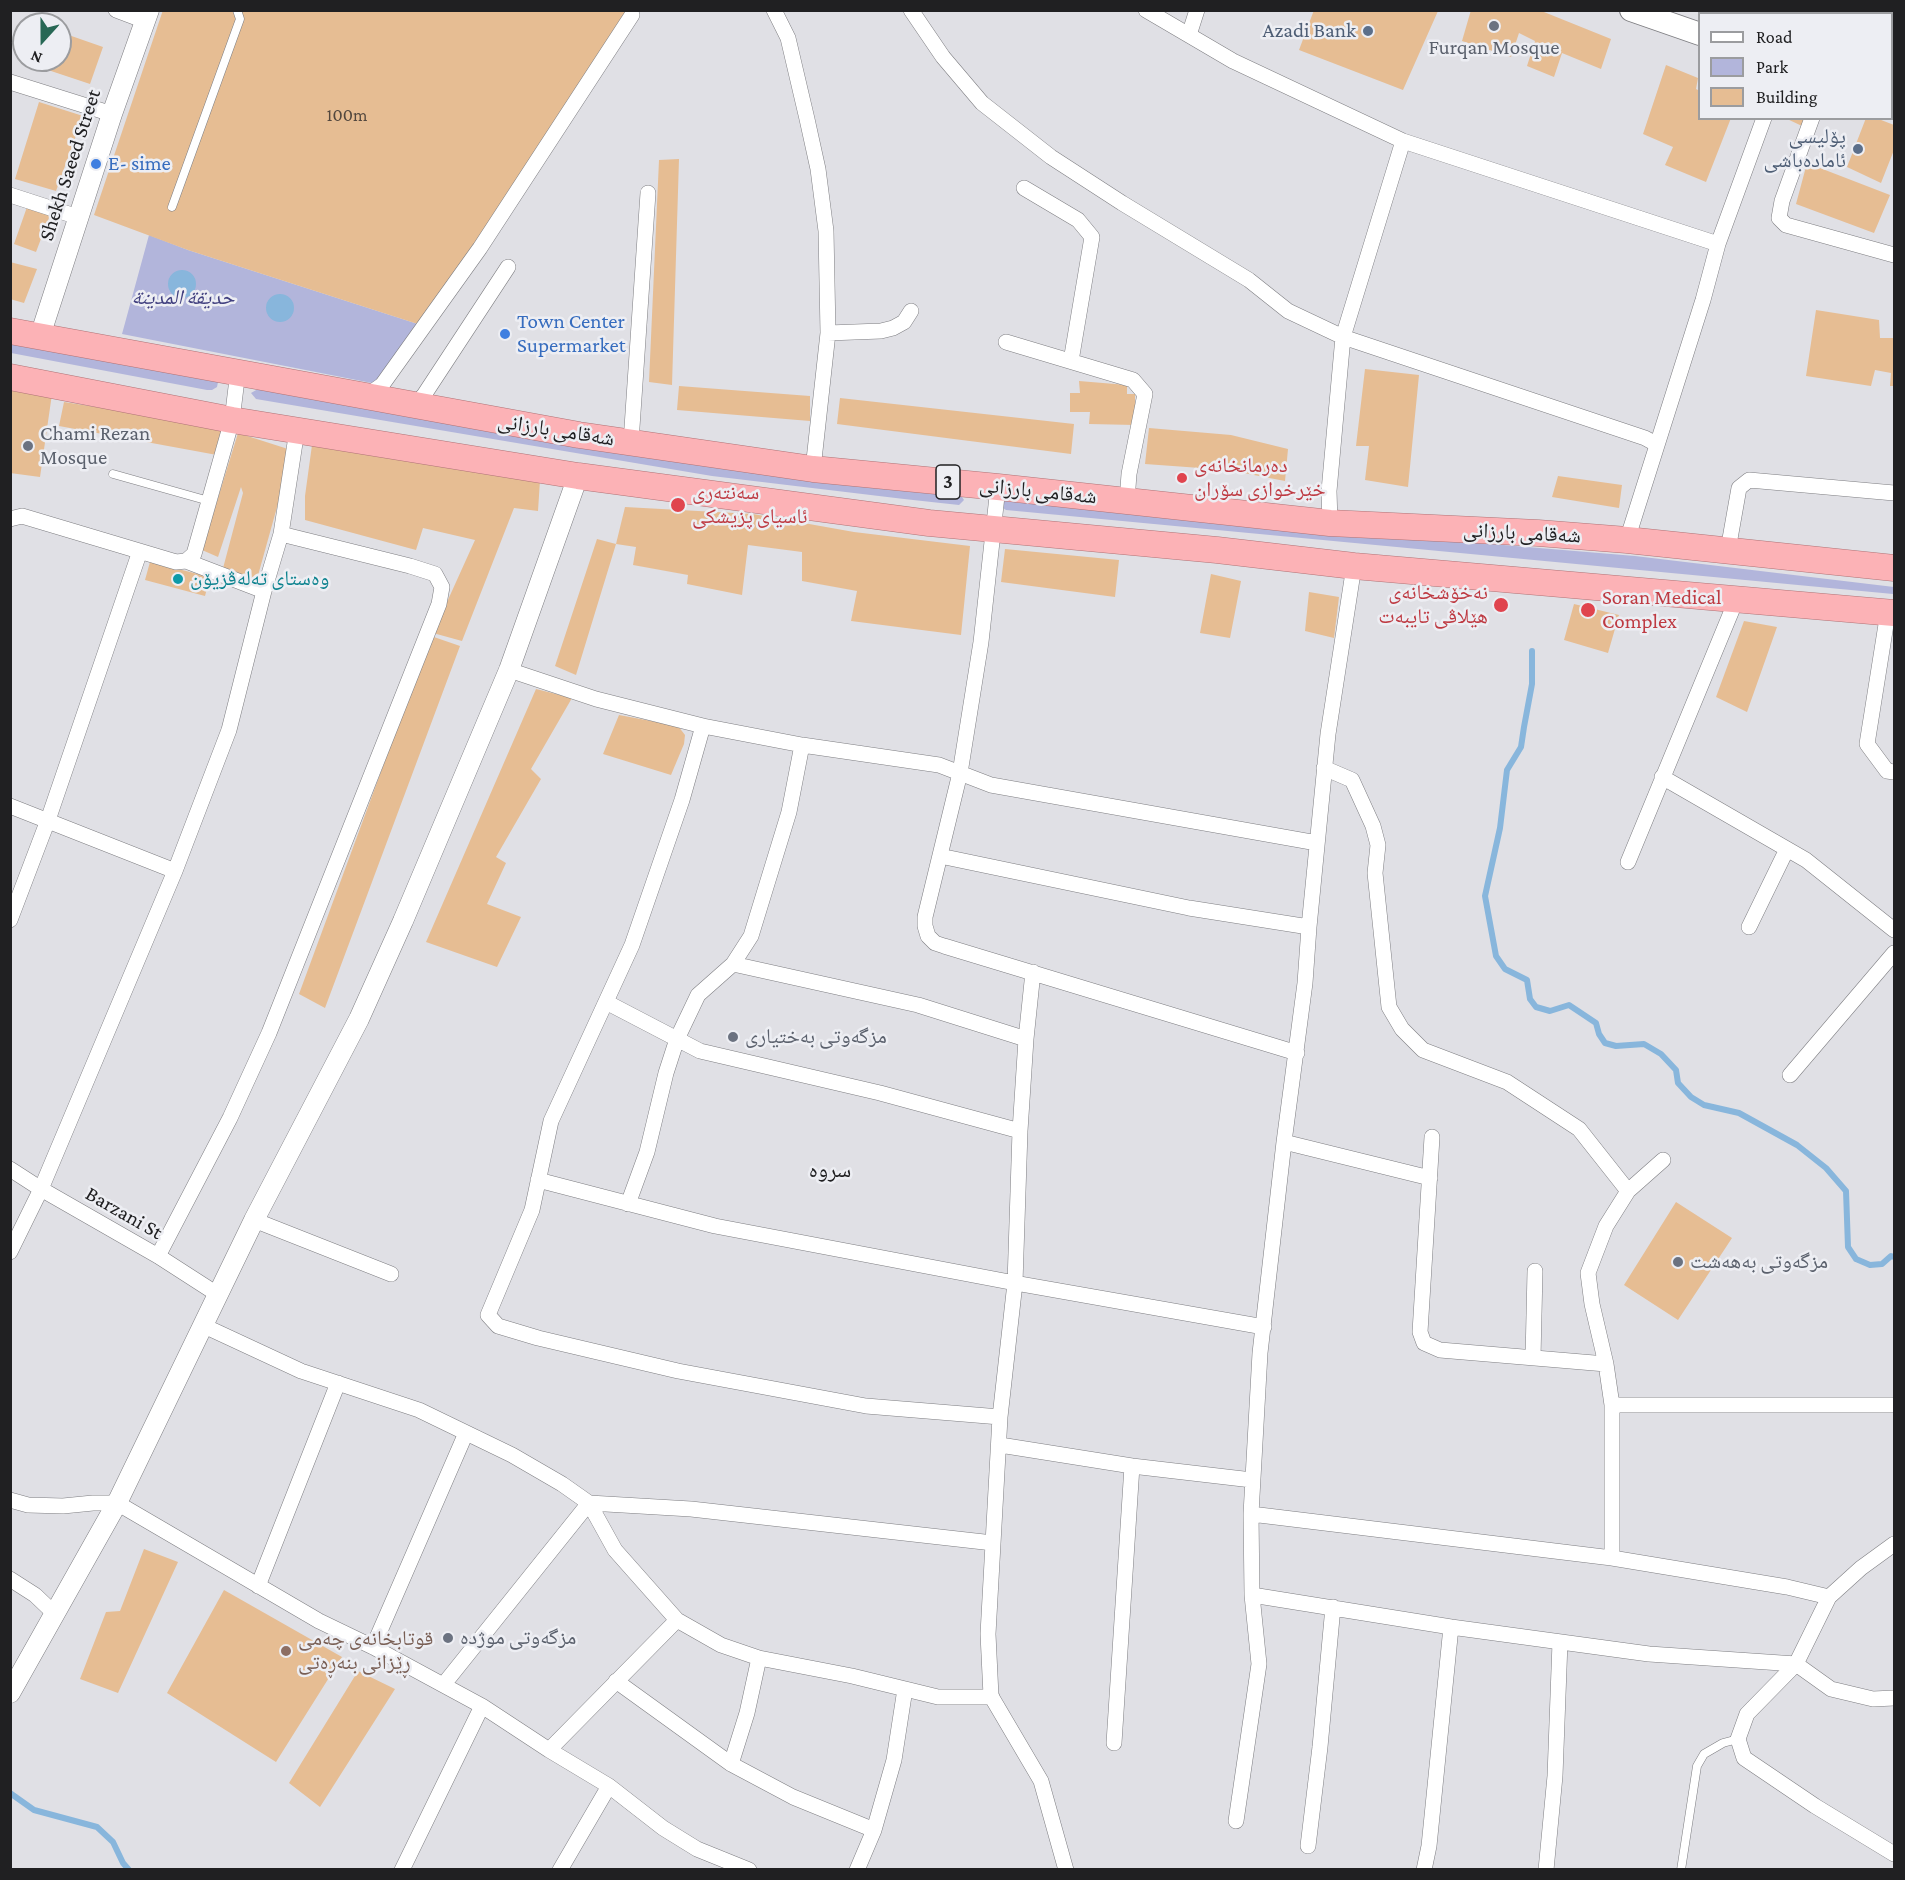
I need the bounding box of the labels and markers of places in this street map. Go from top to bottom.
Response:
place label: Azadi Bank [1262,18,1356,44]
marker: Furqan Mosque [1487,19,1501,33]
marker: Azadi Bank [1361,24,1375,38]
place label: Furqan Mosque [1428,35,1560,61]
place label: پۆلیسی ئامادەباشی [1763,124,1846,174]
marker: پۆلیسی ئامادەباشی [1851,142,1865,156]
place label: E- sime [108,151,171,177]
marker: E- sime [89,157,103,171]
place label: Town Center Supermarket [517,309,626,359]
marker: Town Center Supermarket [498,327,512,341]
place label: Chami Rezan Mosque [40,421,150,471]
marker: Chami Rezan Mosque [21,439,35,453]
place label: دەرمانخانەی خێرخوازی سۆران [1194,453,1326,503]
marker: دەرمانخانەی خێرخوازی سۆران [1175,471,1189,485]
place label: سەنتەری ئاسیای پزیشکی [692,480,808,530]
marker: سەنتەری ئاسیای پزیشکی [669,496,687,514]
place label: وەستای تەلەڤزیۆن [190,566,329,592]
marker: وەستای تەلەڤزیۆن [171,572,185,586]
place label: نەخۆشخانەی هێلاڤی تایبەت [1378,580,1488,630]
place label: Soran Medical Complex [1602,585,1721,635]
marker: نەخۆشخانەی هێلاڤی تایبەت [1492,596,1510,614]
marker: Soran Medical Complex [1579,601,1597,619]
place label: مزگەوتی بەختیاری [745,1024,887,1050]
marker: مزگەوتی بەختیاری [726,1030,740,1044]
place label: مزگەوتی بەهەشت [1690,1249,1828,1275]
marker: مزگەوتی بەهەشت [1671,1255,1685,1269]
place label: مزگەوتی موژدە [460,1625,576,1651]
place label: قوتابخانەی چەمی ڕێزانی بنەڕەتی [298,1626,433,1676]
marker: مزگەوتی موژدە [441,1631,455,1645]
marker: قوتابخانەی چەمی ڕێزانی بنەڕەتی [279,1644,293,1658]

